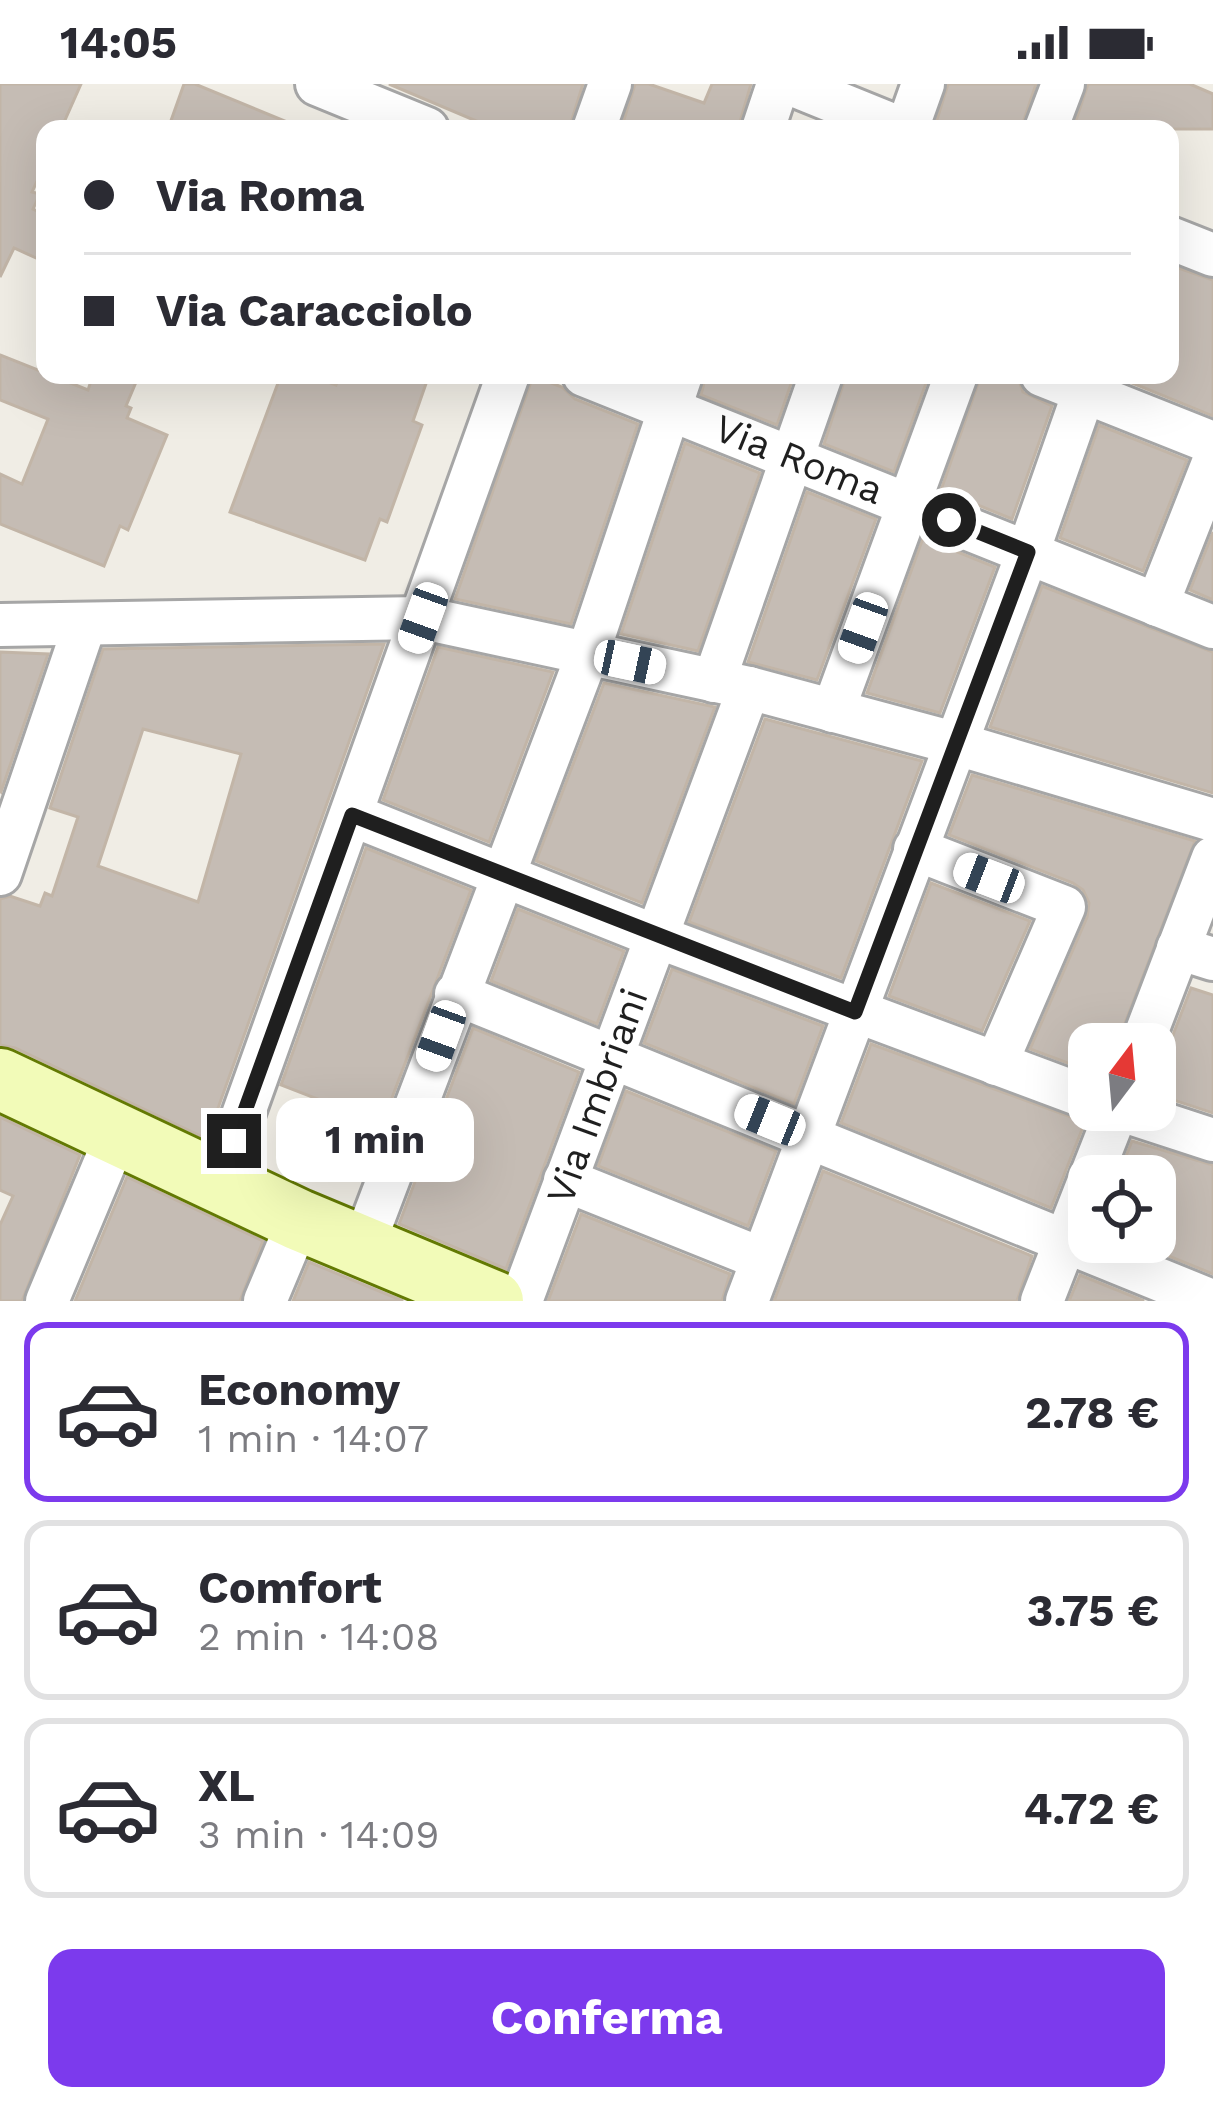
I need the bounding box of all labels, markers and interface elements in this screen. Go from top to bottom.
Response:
text: 14:05 [60,16,177,69]
text: Via Roma [156,169,364,222]
text: Via Caracciolo [156,284,473,337]
street label: Via Roma [708,405,890,513]
route start [922,493,976,547]
car [394,578,452,658]
car [834,588,892,668]
car [591,637,669,687]
car [949,848,1029,908]
street label: Via Imbriani [537,982,657,1210]
car [412,996,470,1076]
north arrow [1068,1023,1176,1131]
map controls [1068,1023,1176,1263]
car [730,1090,810,1150]
callout: 1 min [276,1099,474,1183]
route end [207,1114,261,1168]
text: 1 min [325,1117,425,1162]
button: locate [1068,1155,1176,1263]
icon: car [54,1358,162,1466]
text: Economy [198,1363,400,1416]
text: 2.78 € [1025,1386,1159,1439]
text: 1 min · 14:07 [198,1416,429,1461]
icon: car [54,1556,162,1664]
text: Comfort [198,1561,382,1614]
text: 3.75 € [1027,1584,1159,1637]
text: 2 min · 14:08 [198,1614,439,1659]
icon: car [54,1754,162,1862]
text: XL [198,1759,255,1812]
text: 4.72 € [1024,1782,1159,1835]
text: 3 min · 14:09 [198,1812,439,1857]
button: Conferma [48,1949,1165,2087]

